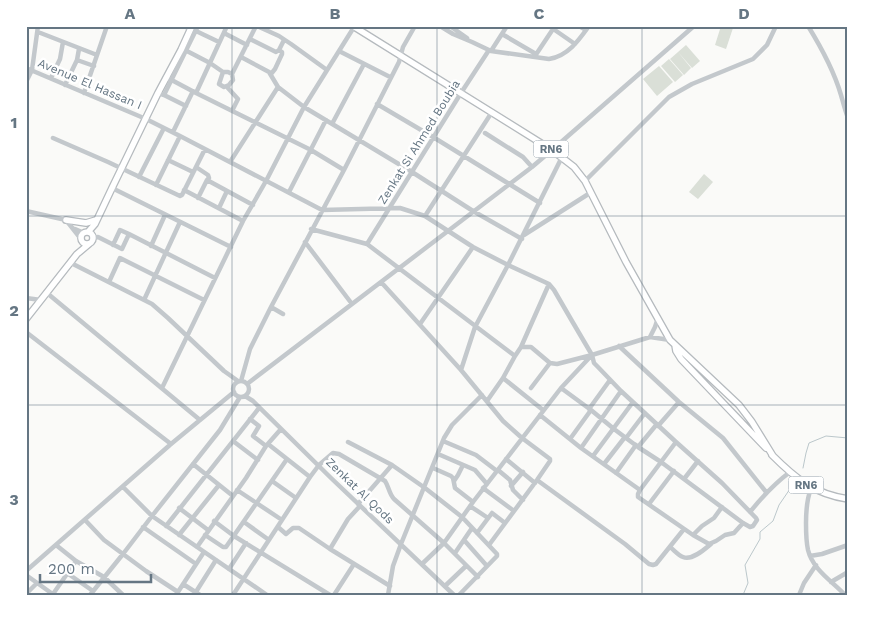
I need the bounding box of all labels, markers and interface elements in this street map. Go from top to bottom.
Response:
text: A [125,4,136,23]
text: B [330,4,341,23]
text: C [534,4,545,23]
text: D [738,4,750,23]
street label: Avenue El Hassan I [36,56,144,112]
street label: Zenkat Si Ahmed Boubia [375,77,463,207]
text: 1 [11,113,17,132]
road number: RN6 [534,140,568,158]
text: 2 [9,301,19,320]
street label: Zenkat Al Qods [323,455,397,527]
road number: RN6 [788,476,824,494]
text: 3 [9,490,19,509]
scale bar [40,551,151,583]
text: 200 m [48,560,95,578]

